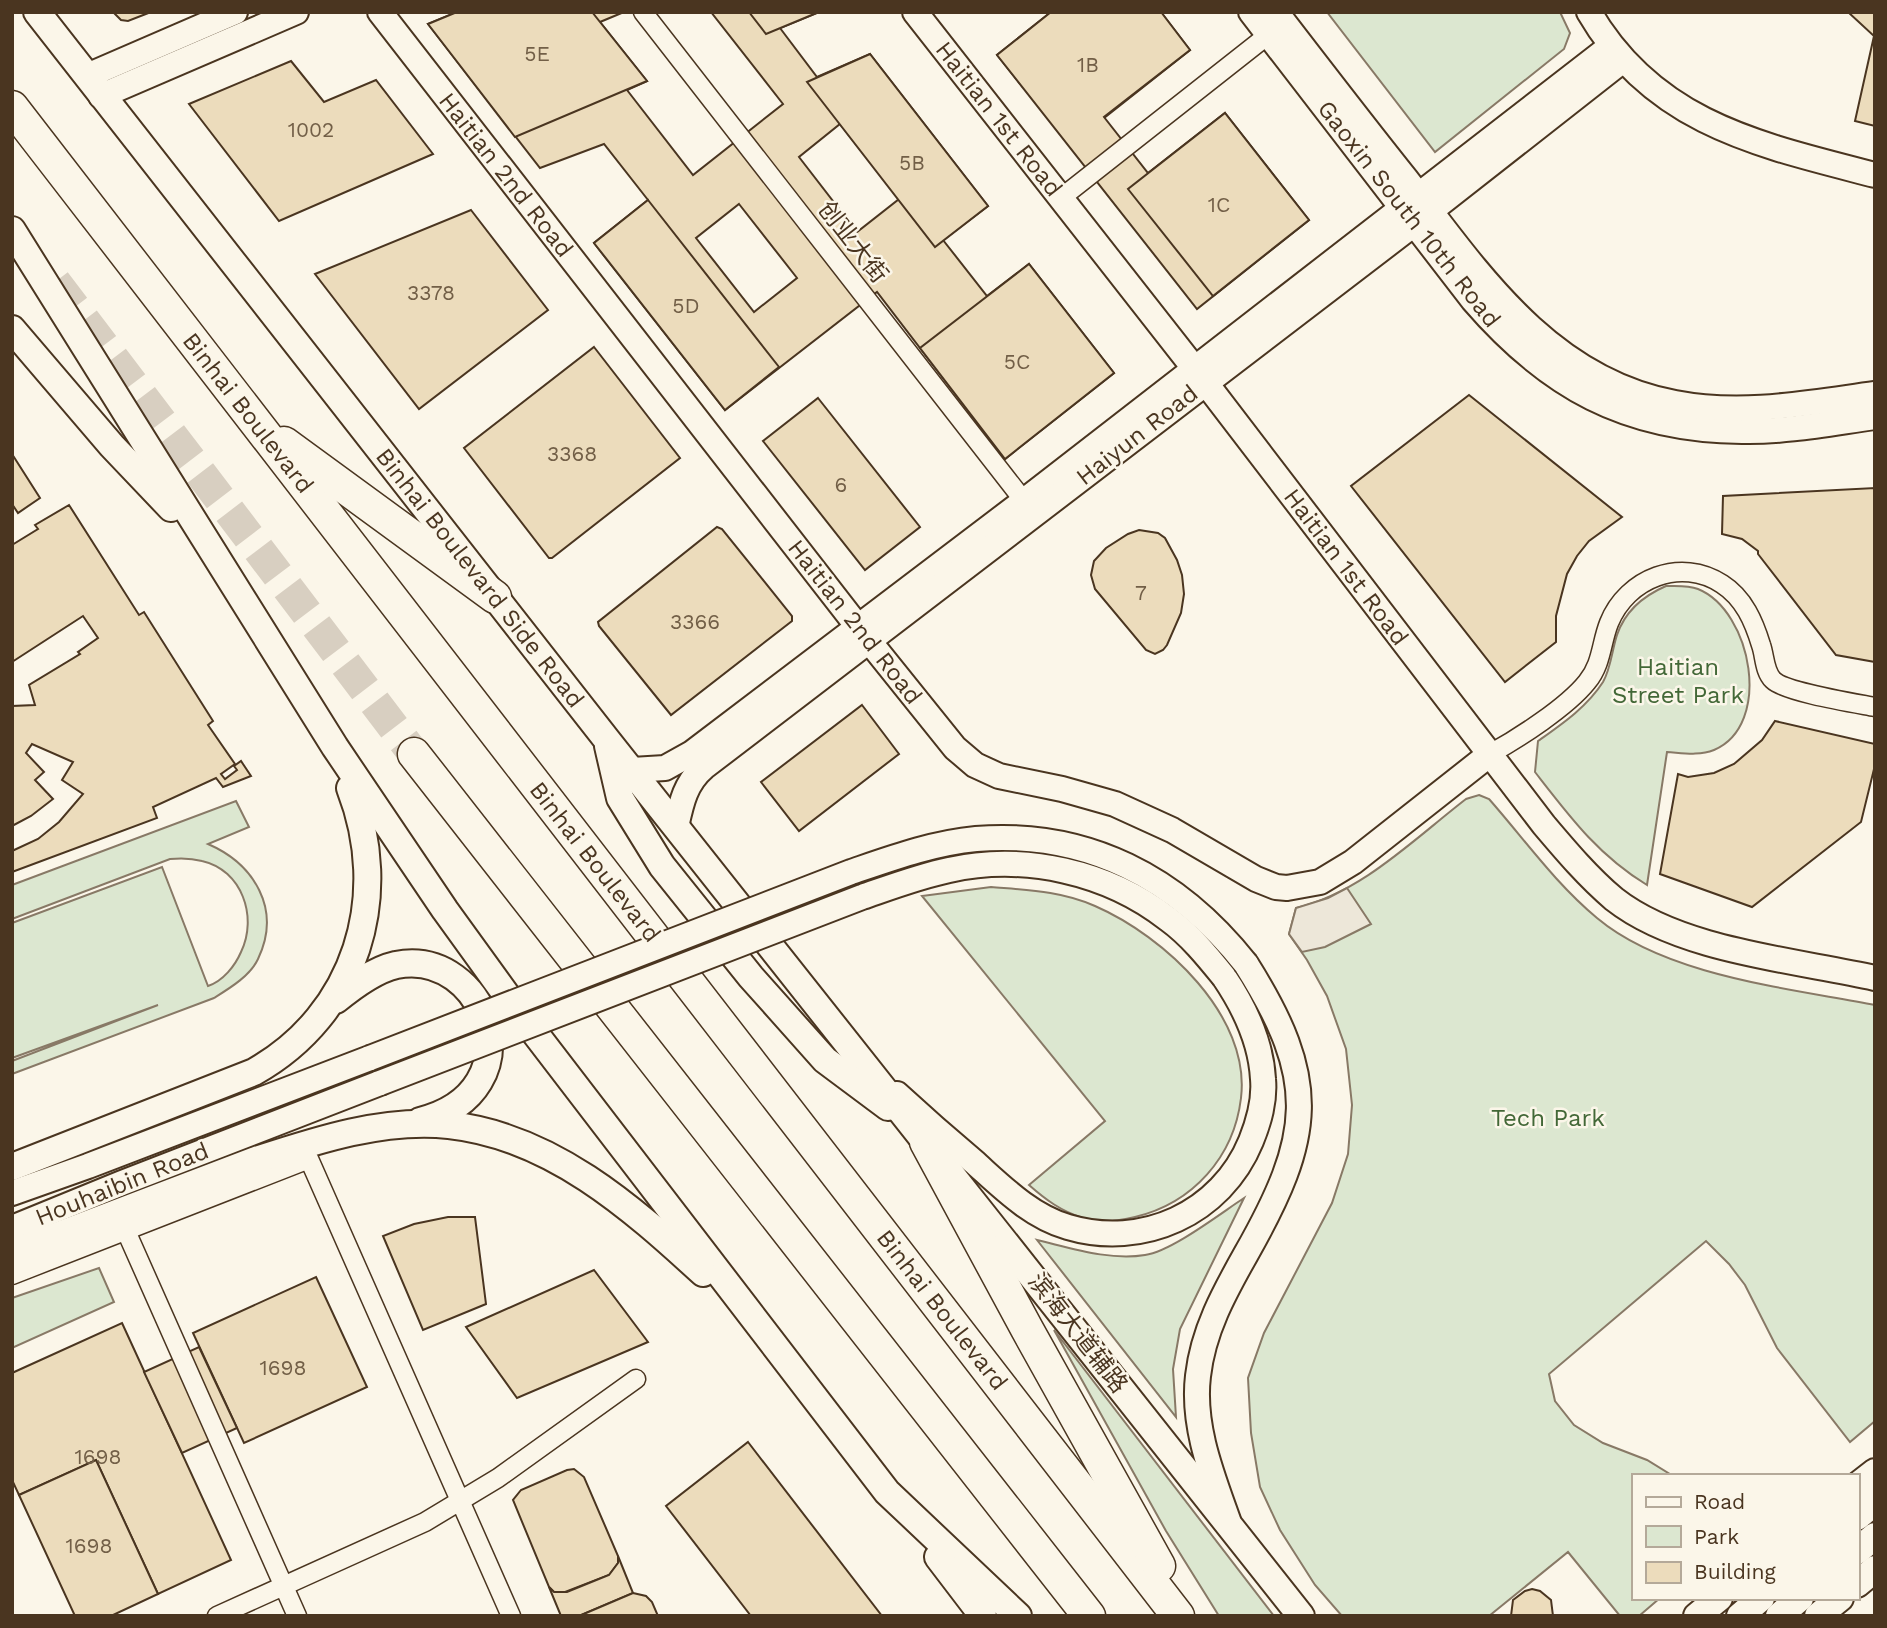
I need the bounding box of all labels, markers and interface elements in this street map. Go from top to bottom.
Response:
street label: Haitian 1st Road [930,36,1068,202]
house number: 5E [524,41,550,66]
house number: 1B [1077,52,1099,77]
street label: Haitian 2nd Road [433,87,579,263]
street label: Gaoxin South 10th Road [1312,95,1506,333]
house number: 1002 [288,117,334,142]
house number: 5B [899,150,925,175]
house number: 1C [1208,192,1230,217]
street label: 创业大街 [812,196,894,288]
house number: 3378 [407,280,455,305]
house number: 5D [672,293,700,318]
street label: Binhai Boulevard [177,327,319,499]
house number: 5C [1004,349,1030,374]
street label: Haiyun Road [1071,379,1203,491]
house number: 3368 [547,441,597,466]
street label: Binhai Boulevard Side Road [370,443,590,713]
house number: 6 [835,472,847,497]
street label: Haitian 1st Road [1278,483,1414,651]
street label: Haitian 2nd Road [782,534,928,710]
house number: 7 [1135,580,1147,605]
house number: 3366 [670,609,720,634]
park label: Haitian Street Park [1612,653,1744,709]
street label: Binhai Boulevard [524,776,666,948]
park label: Tech Park [1491,1104,1605,1132]
street label: Houhaibin Road [31,1136,213,1232]
street label: Binhai Boulevard [871,1224,1013,1396]
street label: 滨海大道辅路 [1023,1268,1133,1398]
house number: 1698 [260,1355,306,1380]
house number: 1698 [75,1444,121,1469]
legend [1632,1474,1859,1600]
text: Road [1694,1489,1745,1514]
text: Park [1694,1524,1739,1549]
house number: 1698 [66,1533,112,1558]
text: Building [1694,1559,1776,1584]

